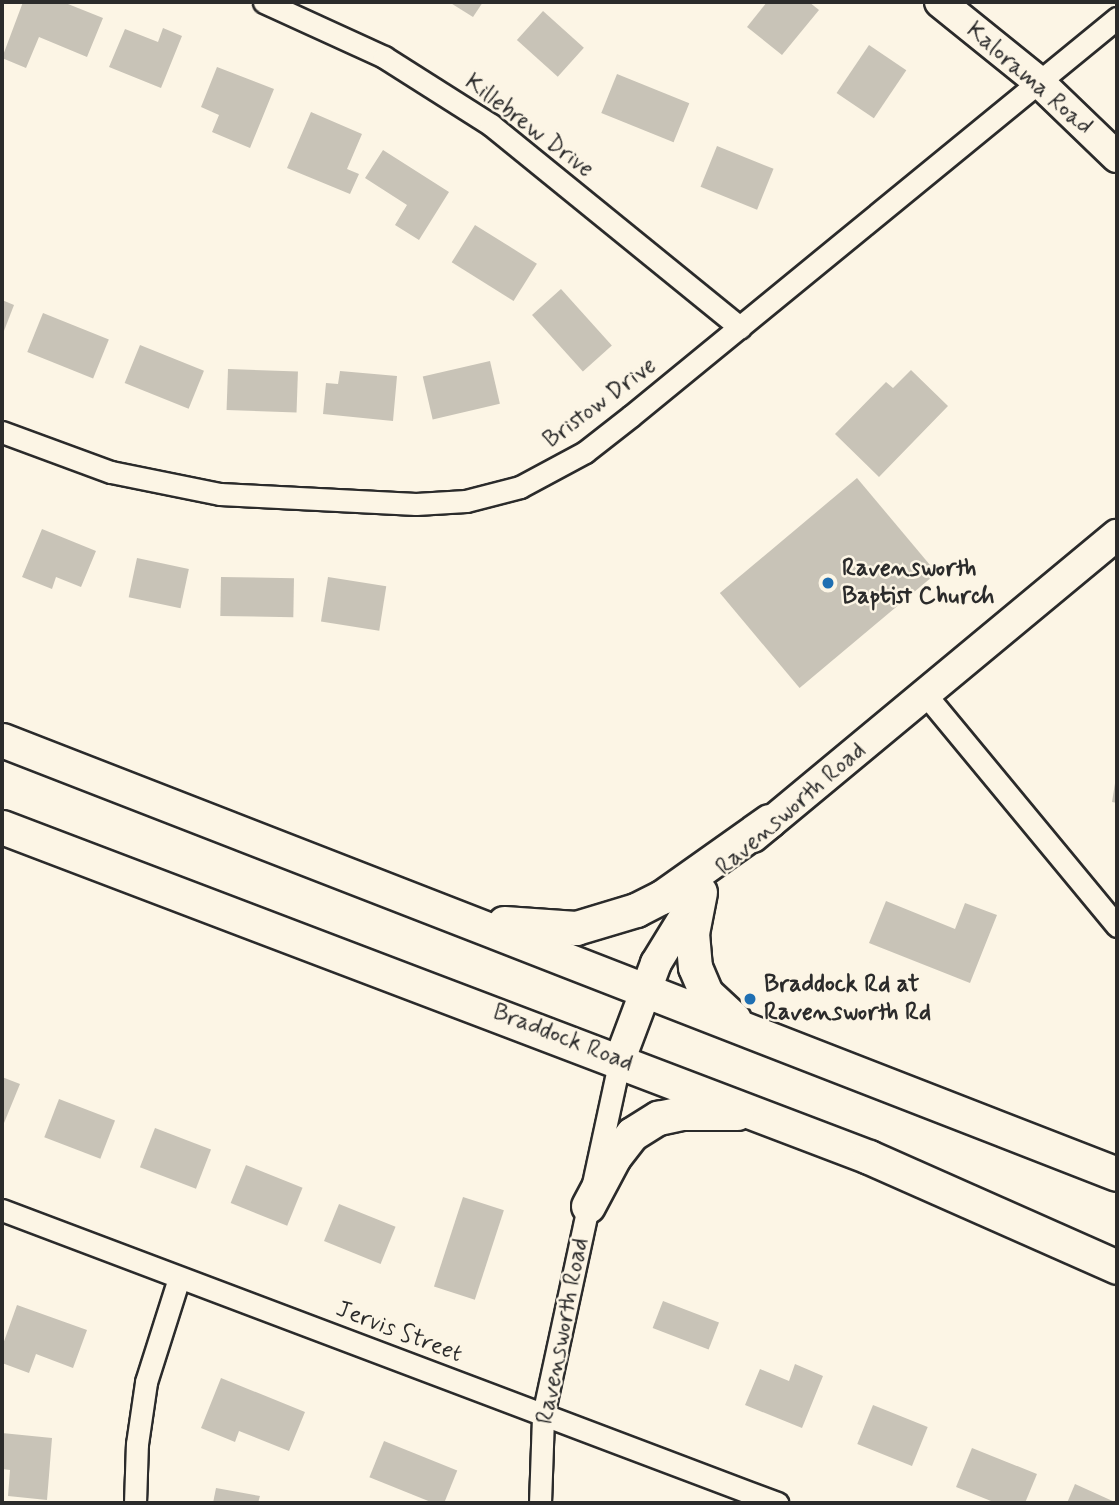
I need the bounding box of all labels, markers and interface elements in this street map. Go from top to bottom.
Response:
street label: Kalorama Road [961,17,1097,141]
street label: Killebrew Drive [459,68,599,184]
street label: Bristow Drive [538,352,662,454]
place label: Ravensworth Baptist Church [842,555,994,611]
marker: Ravensworth Baptist Church [820,575,836,591]
street label: Ravensworth Road [710,736,872,882]
place label: Braddock Rd at Ravensworth Rd [764,971,931,1027]
marker: Braddock Rd at Ravensworth Rd [742,991,758,1007]
street label: Braddock Road [489,998,637,1078]
street label: Ravensworth Road [531,1235,595,1427]
street label: Jervis Street [330,1294,468,1370]

